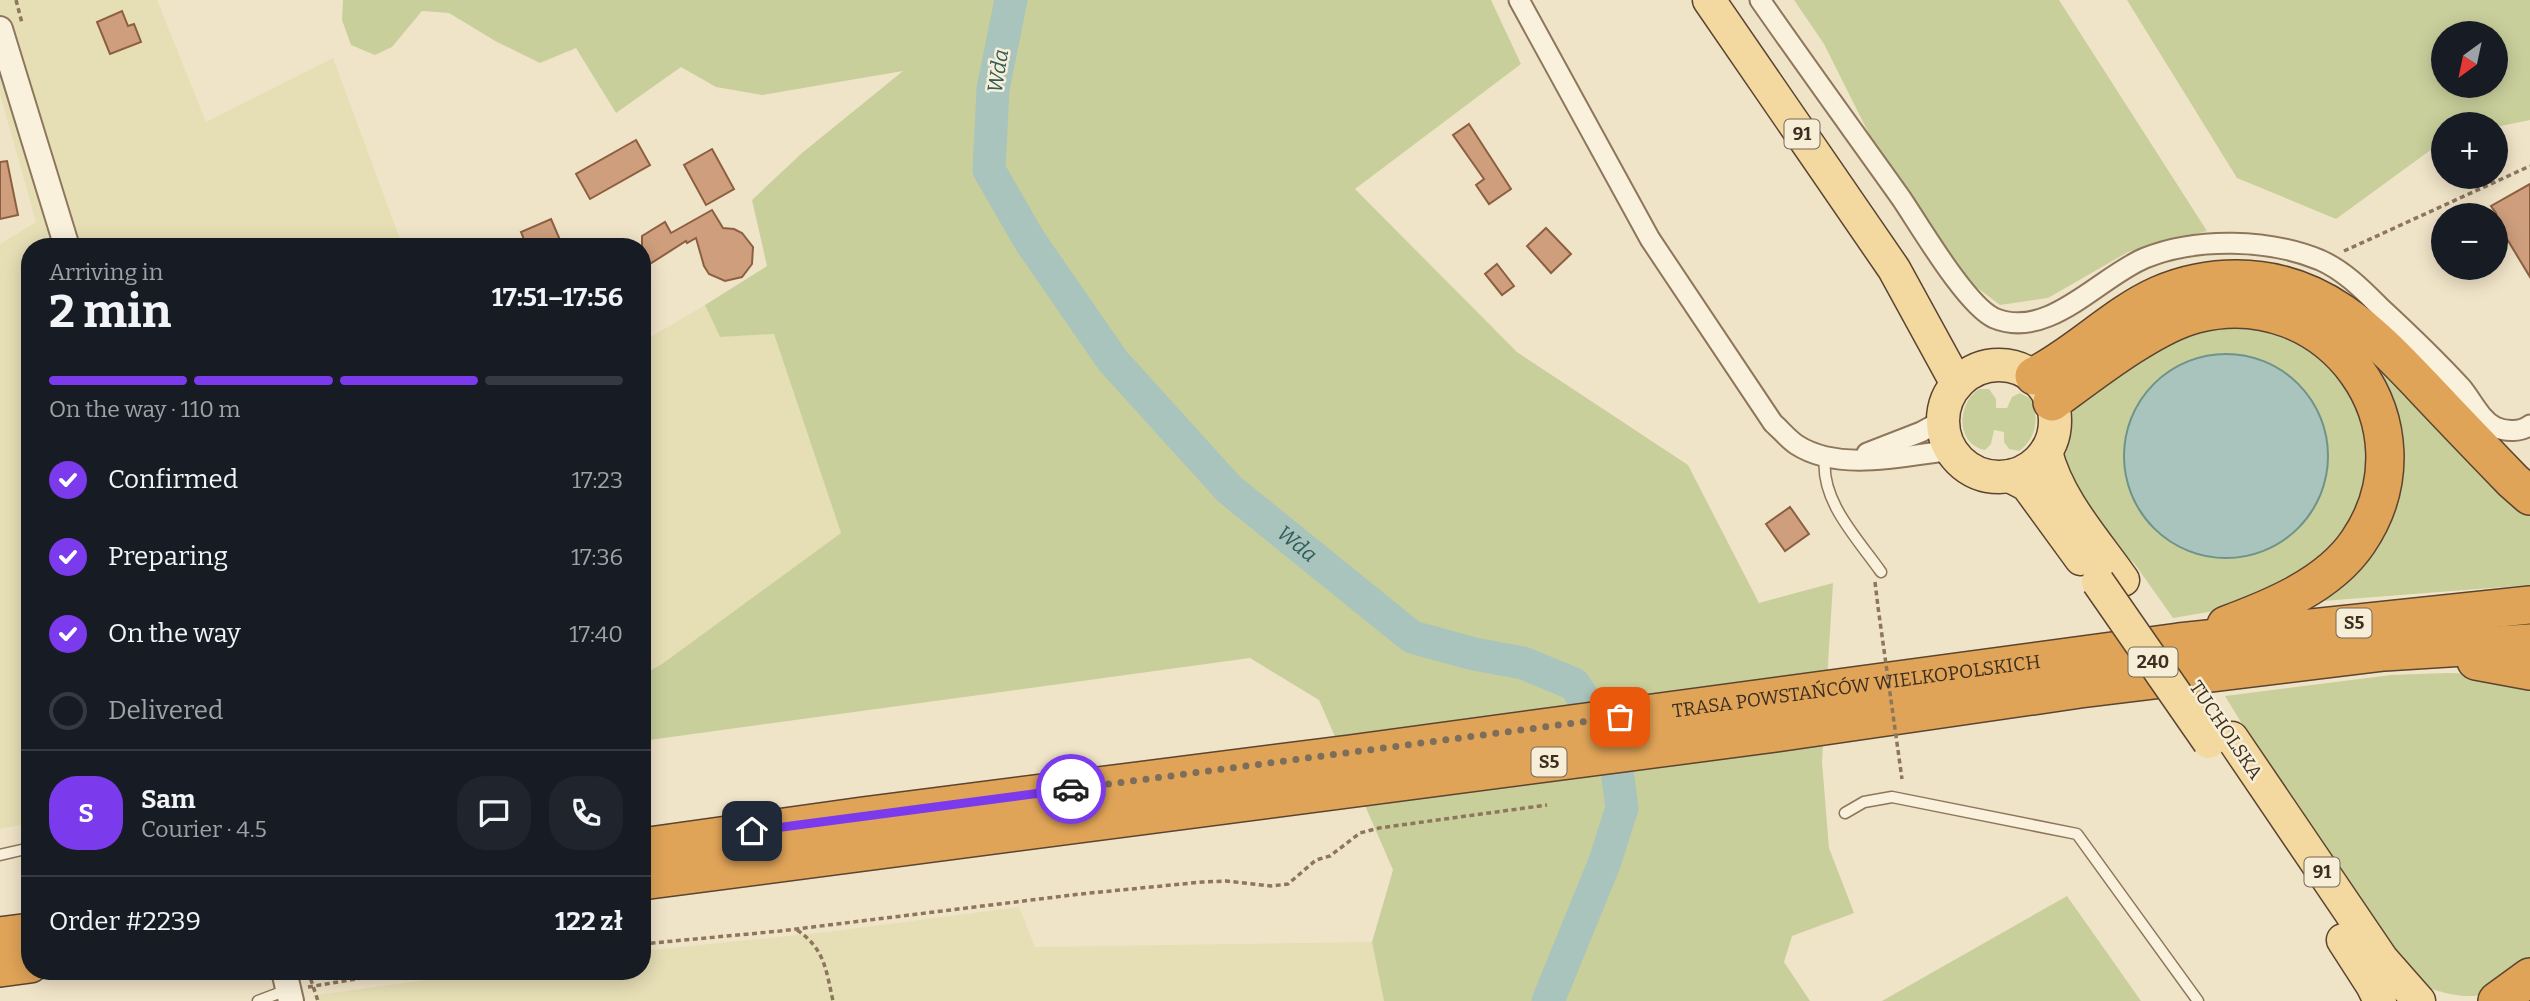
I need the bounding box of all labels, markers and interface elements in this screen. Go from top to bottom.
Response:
north arrow [2431,21,2508,98]
map controls [2431,21,2508,280]
water label: Wda [982,47,1014,95]
button: + [2431,112,2508,189]
road number: 91 [1784,119,1820,148]
button: − [2431,203,2508,280]
text: Arriving in [49,258,163,286]
text: 17:51–17:56 [492,282,623,313]
text: 2 min [49,284,171,339]
text: On the way · 110 m [49,395,241,423]
icon: check [49,461,87,499]
text: Confirmed [108,464,238,495]
text: 17:23 [572,466,623,494]
water label: Wda [1272,520,1322,568]
icon: check [49,538,87,576]
text: Preparing [108,541,228,572]
text: 17:36 [571,543,623,571]
road number: S5 [2336,608,2372,638]
icon: check [49,615,87,653]
text: On the way [108,618,241,649]
text: 17:40 [569,620,623,648]
road number: 240 [2128,648,2178,676]
street label: TRASA POWSTAŃCÓW WIELKOPOLSKICH [1671,649,2042,722]
street label: TUCHOLSKA [2185,676,2268,784]
pin [1590,687,1650,747]
text: Delivered [108,695,223,726]
icon: bag [1601,698,1639,736]
road number: S5 [1532,748,1566,776]
courier [1036,754,1106,824]
icon: car [1052,770,1090,808]
button: chat [457,776,531,850]
button: phone [549,776,623,850]
text: Sam [141,784,196,815]
text: S [78,798,94,829]
pin [722,801,782,861]
icon: home [733,812,771,850]
text: Courier · 4.5 [141,815,267,843]
road number: 91 [2304,858,2340,886]
text: Order #2239 [49,906,201,937]
text: 122 zł [555,906,623,937]

